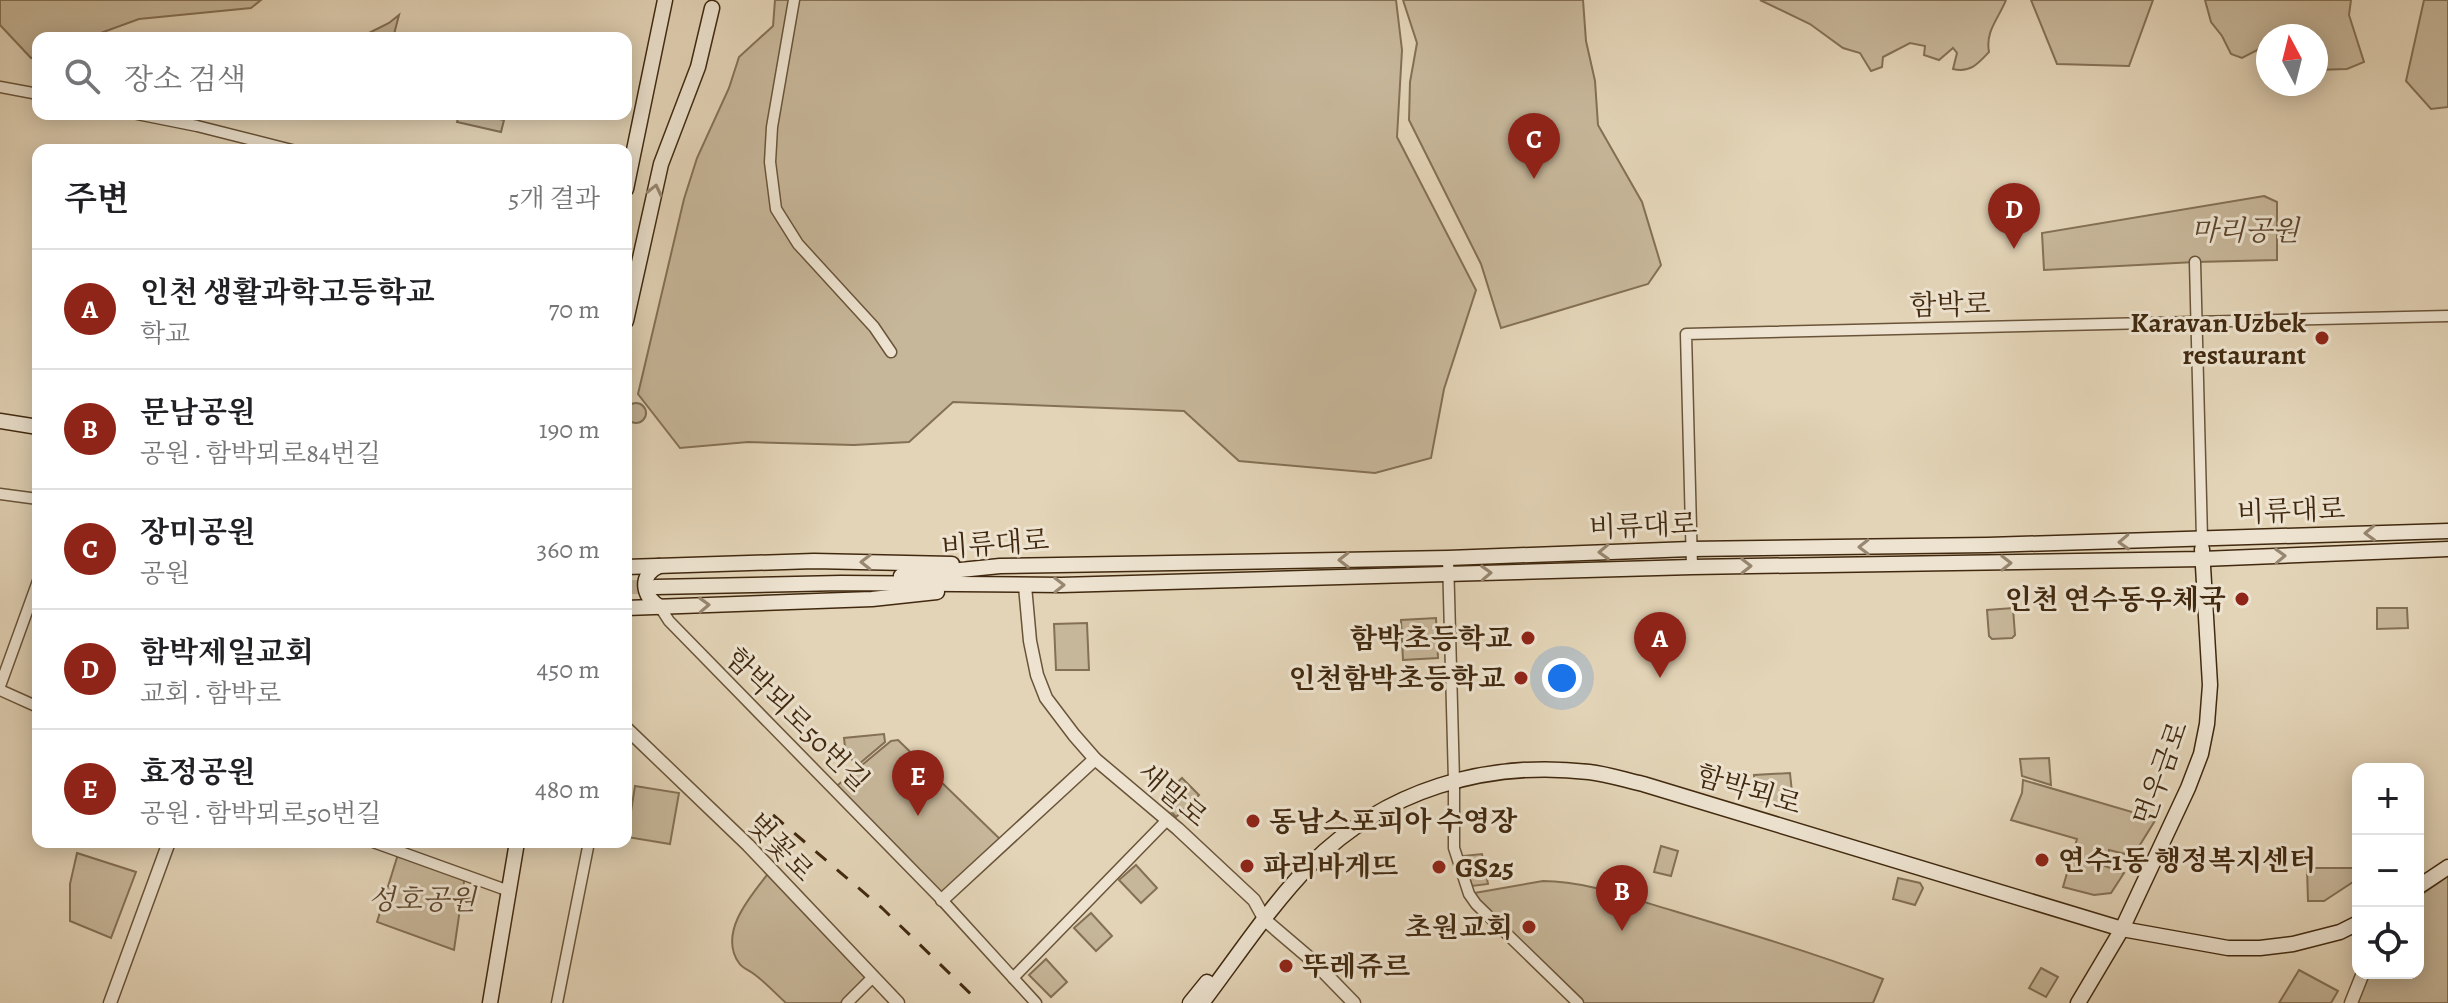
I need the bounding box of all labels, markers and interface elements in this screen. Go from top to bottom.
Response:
north arrow [2256,24,2328,96]
search box [32,32,632,120]
icon: search [60,54,104,98]
text: 장소 검색 [124,59,246,99]
pin: C [1508,113,1560,179]
text: 주변 [64,175,130,222]
text: 5개 결과 [508,181,600,216]
pin: D [1988,183,2040,249]
one-way arrow [646,184,663,197]
park label: 마리공원 [2191,212,2301,250]
text: 인천 생활과학고등학교 [140,272,435,312]
street label: 함박로 [1909,285,1991,325]
text: A [82,292,98,327]
text: 70 m [548,292,600,327]
place label: Karavan Uzbek restaurant [2130,304,2307,374]
text: 학교 [140,316,190,351]
marker: Karavan Uzbek restaurant [2313,329,2331,347]
text: 문남공원 [140,392,256,432]
text: B [82,412,98,447]
text: 190 m [539,412,600,447]
text: 공원 · 함박뫼로84번길 [140,436,381,471]
street label: 비류대로 [2236,490,2346,532]
street label: 비류대로 [1588,505,1698,547]
text: 장미공원 [140,512,256,552]
street label: 비류대로 [940,521,1050,567]
one-way arrow [2363,525,2376,542]
text: C [82,532,98,567]
text: 360 m [537,532,600,567]
one-way arrow [2117,533,2130,550]
one-way arrow [1857,538,1870,556]
one-way arrow [1597,544,1610,561]
one-way arrow [2274,547,2287,564]
one-way arrow [1337,552,1350,569]
one-way arrow [859,554,872,571]
one-way arrow [2000,554,2013,571]
text: 공원 [140,556,190,591]
one-way arrow [1740,558,1753,575]
one-way arrow [1480,564,1493,582]
one-way arrow [1053,576,1066,594]
place label: 인천 연수동우체국 [2005,581,2226,619]
marker: 인천 연수동우체국 [2233,590,2251,608]
one-way arrow [698,597,711,614]
pin: A [1634,612,1686,678]
place label: 함박초등학교 [1350,620,1512,658]
marker: 함박초등학교 [1519,629,1537,647]
text: 함박제일교회 [140,632,314,672]
street label: 함박뫼로50번길 [717,639,878,800]
text: D [81,652,99,687]
text: 450 m [536,652,600,687]
your location [1542,658,1582,698]
place label: 인천함박초등학교 [1289,660,1505,698]
marker: 인천함박초등학교 [1512,669,1530,687]
text: 교회 · 함박로 [140,676,281,711]
street label: 먼우금로 [2125,716,2197,831]
pin: E [892,750,944,816]
text: 효정공원 [140,752,256,792]
street label: 새말로 [1129,754,1215,836]
street label: 함박뫼로 [1691,756,1806,824]
map controls [2352,763,2424,979]
button: + [2352,763,2424,835]
text: E [82,772,98,807]
text: 480 m [535,772,600,807]
text: 공원 · 함박뫼로50번길 [140,796,381,831]
place label: 동남스포피아 수영장 [1269,803,1518,841]
street label: 벚꽃로 [738,805,822,890]
marker: 동남스포피아 수영장 [1244,812,1262,830]
button: − [2352,835,2424,907]
place label: 연수1동 행정복지센터 [2058,842,2316,880]
place label: 파리바게뜨 [1263,848,1398,886]
place label: GS25 [1455,849,1514,887]
marker: 연수1동 행정복지센터 [2033,851,2051,869]
marker: 파리바게뜨 [1238,857,1256,875]
marker: GS25 [1430,858,1448,876]
pin: B [1596,865,1648,931]
park label: 성호공원 [368,881,478,919]
button: locate [2352,907,2424,979]
place label: 초원교회 [1405,909,1513,947]
marker: 초원교회 [1520,918,1538,936]
place label: 뚜레쥬르 [1302,948,1410,986]
marker: 뚜레쥬르 [1277,957,1295,975]

